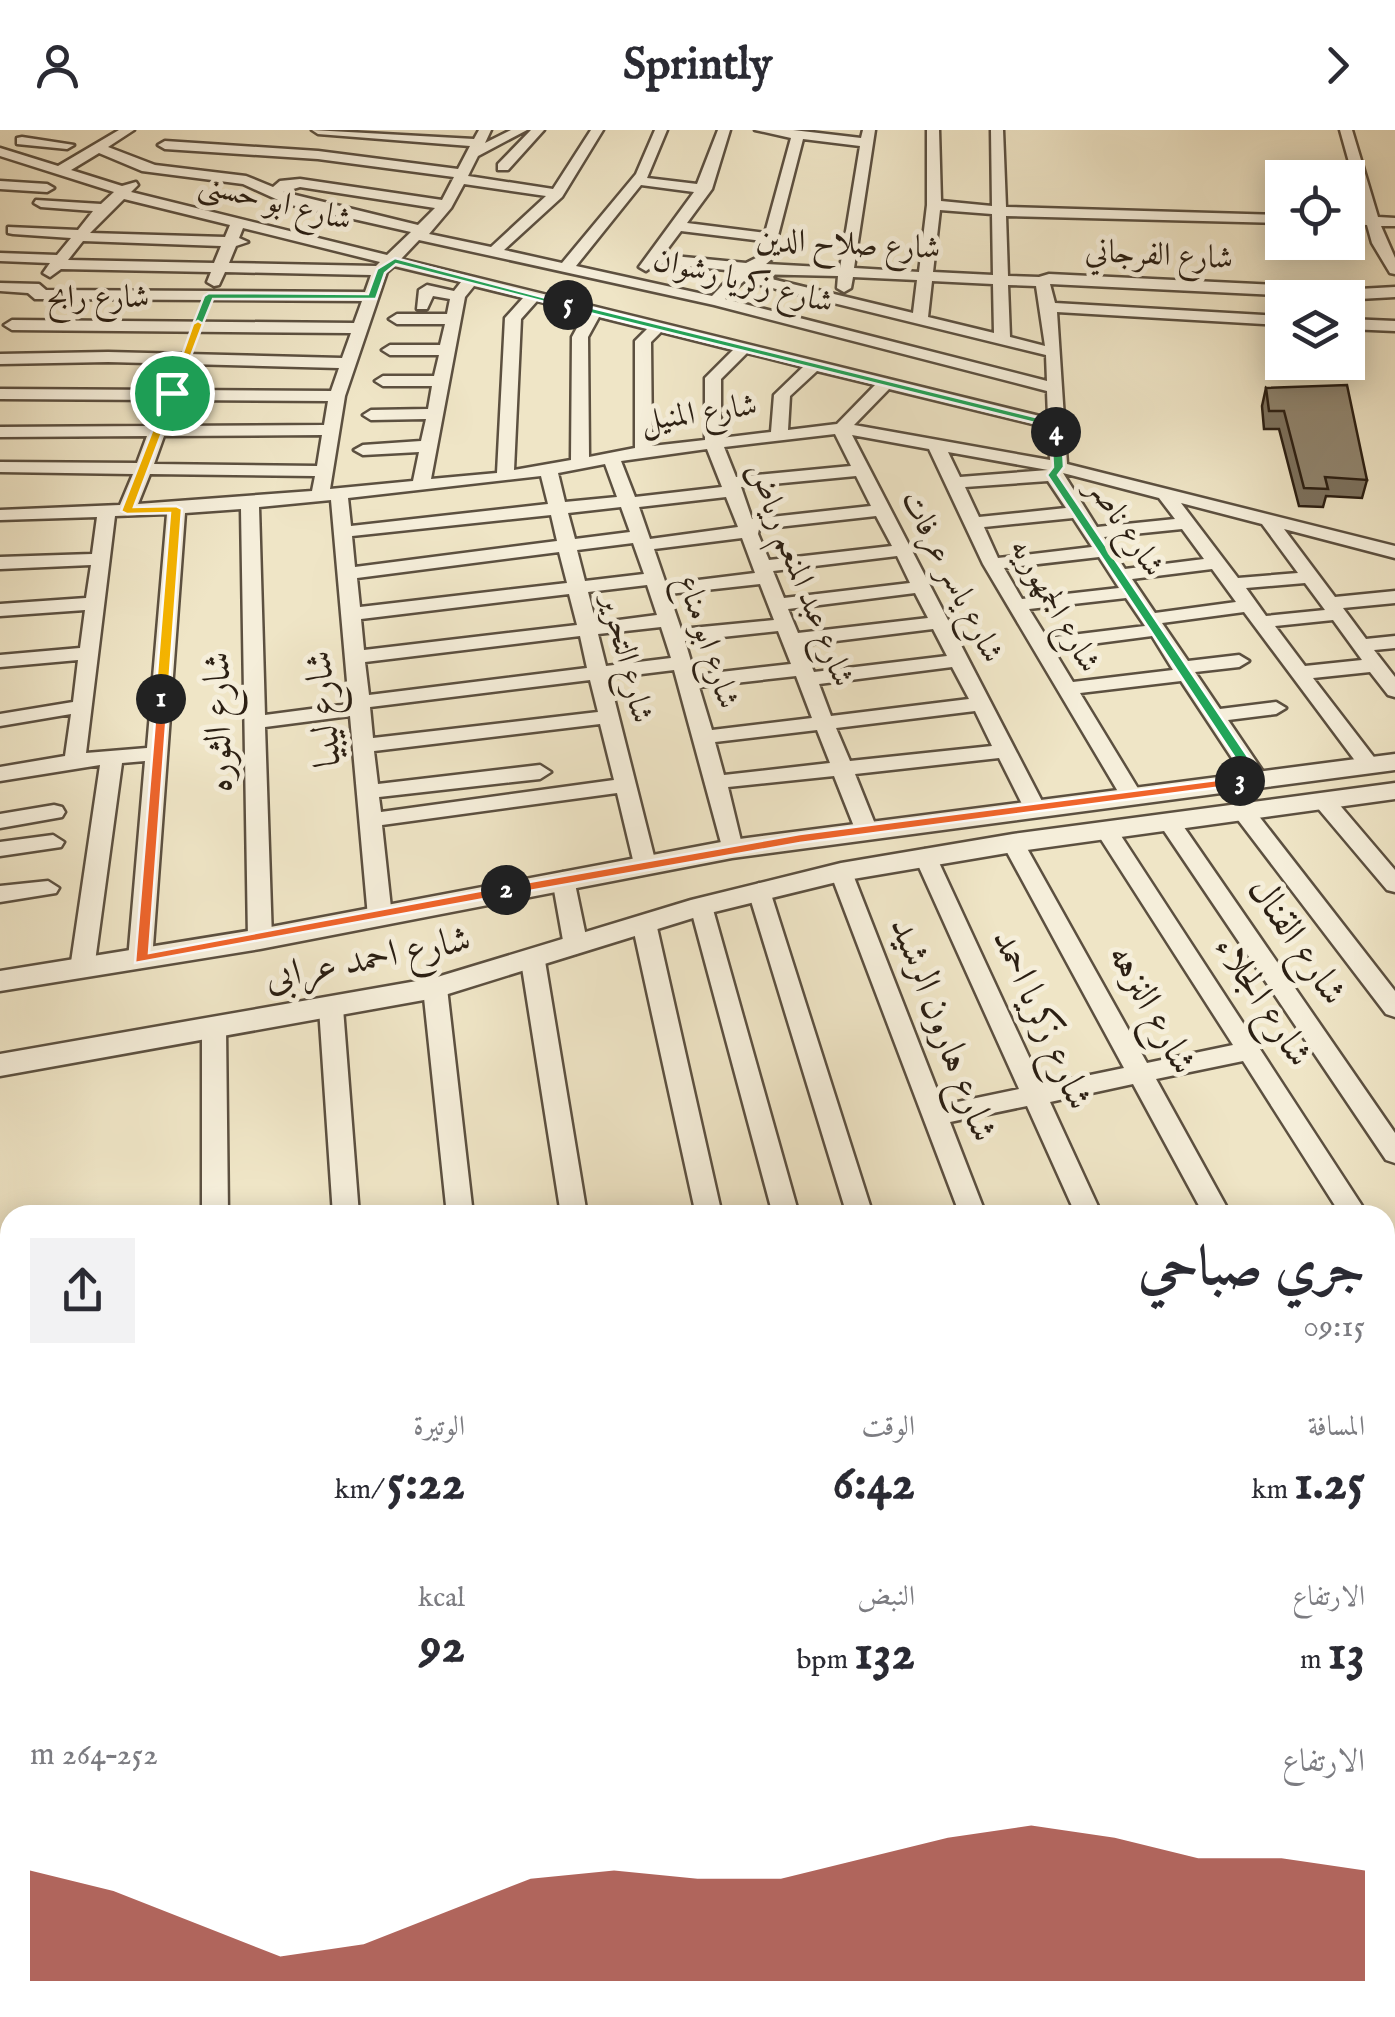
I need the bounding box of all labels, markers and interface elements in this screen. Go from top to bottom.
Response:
text: Sprintly [623,37,772,94]
icon: person [30,38,85,93]
icon: forward [1310,38,1365,93]
map controls [1265,160,1365,380]
button: locate [1265,160,1365,260]
street label: شارع ابو حسنى [193,164,356,246]
street label: شارع صلاح الدين [754,220,941,275]
street label: شارع الفرجاني [1084,232,1234,284]
street label: شارع زكريا رشوان [648,240,837,328]
street label: شارع رابح [47,278,149,323]
pin: 5 [543,280,593,330]
button: layers [1265,280,1365,380]
text: 5 [563,287,573,322]
pin [130,351,215,436]
icon: arrive [145,366,200,421]
street label: شارع المنيل [638,386,760,446]
pin: 4 [1031,407,1081,457]
text: 4 [1049,414,1063,449]
street label: شارع عبد المنعم رياض [729,457,863,696]
street label: شارع ناصر [1072,468,1173,588]
street label: شارع ياسر عرفات [886,484,1012,672]
street label: شارع الجمهوريه [996,531,1109,683]
street label: شارع ابو مناع [662,570,748,715]
street label: شارع التحرير [586,587,662,729]
street label: شارع ليبيا [296,648,358,770]
street label: شارع الثوره [195,651,249,793]
pin: 1 [136,674,186,724]
text: 1 [156,681,166,716]
pin: 3 [1215,756,1265,806]
text: 3 [1235,763,1245,798]
pin: 2 [481,865,531,915]
street label: شارع القنال [1232,869,1356,1018]
text: 2 [499,872,513,907]
street label: شارع هارون الرشيد [873,911,1007,1151]
street label: شارع احمد عرابى [261,917,476,1007]
street label: شارع زكريا احمد [976,922,1102,1120]
street label: شارع الجلاء [1198,927,1322,1079]
street label: شارع النزهه [1092,936,1206,1086]
text: جري صباحي [1138,1234,1365,1304]
button: share [30,1238,135,1343]
text: 09:15 [1303,1307,1365,1348]
text: الوتيرة [413,1410,465,1445]
text: الوقت [861,1410,915,1445]
text: المسافة [1308,1410,1365,1445]
text: 5:22 [387,1453,465,1516]
text: 6:42 [833,1453,915,1516]
text: 1.25 [1294,1453,1365,1516]
text: /km [334,1473,387,1508]
text: km [1251,1473,1294,1508]
text: النبض [857,1580,915,1615]
text: الارتفاع [1292,1580,1365,1615]
text: kcal [418,1581,465,1616]
text: 92 [420,1616,465,1679]
text: 132 [854,1623,915,1686]
text: 13 [1328,1623,1365,1686]
text: bpm [796,1643,854,1678]
text: m [1300,1643,1328,1678]
text: 252–264 m [30,1735,158,1776]
text: الارتفاع [1282,1742,1365,1783]

